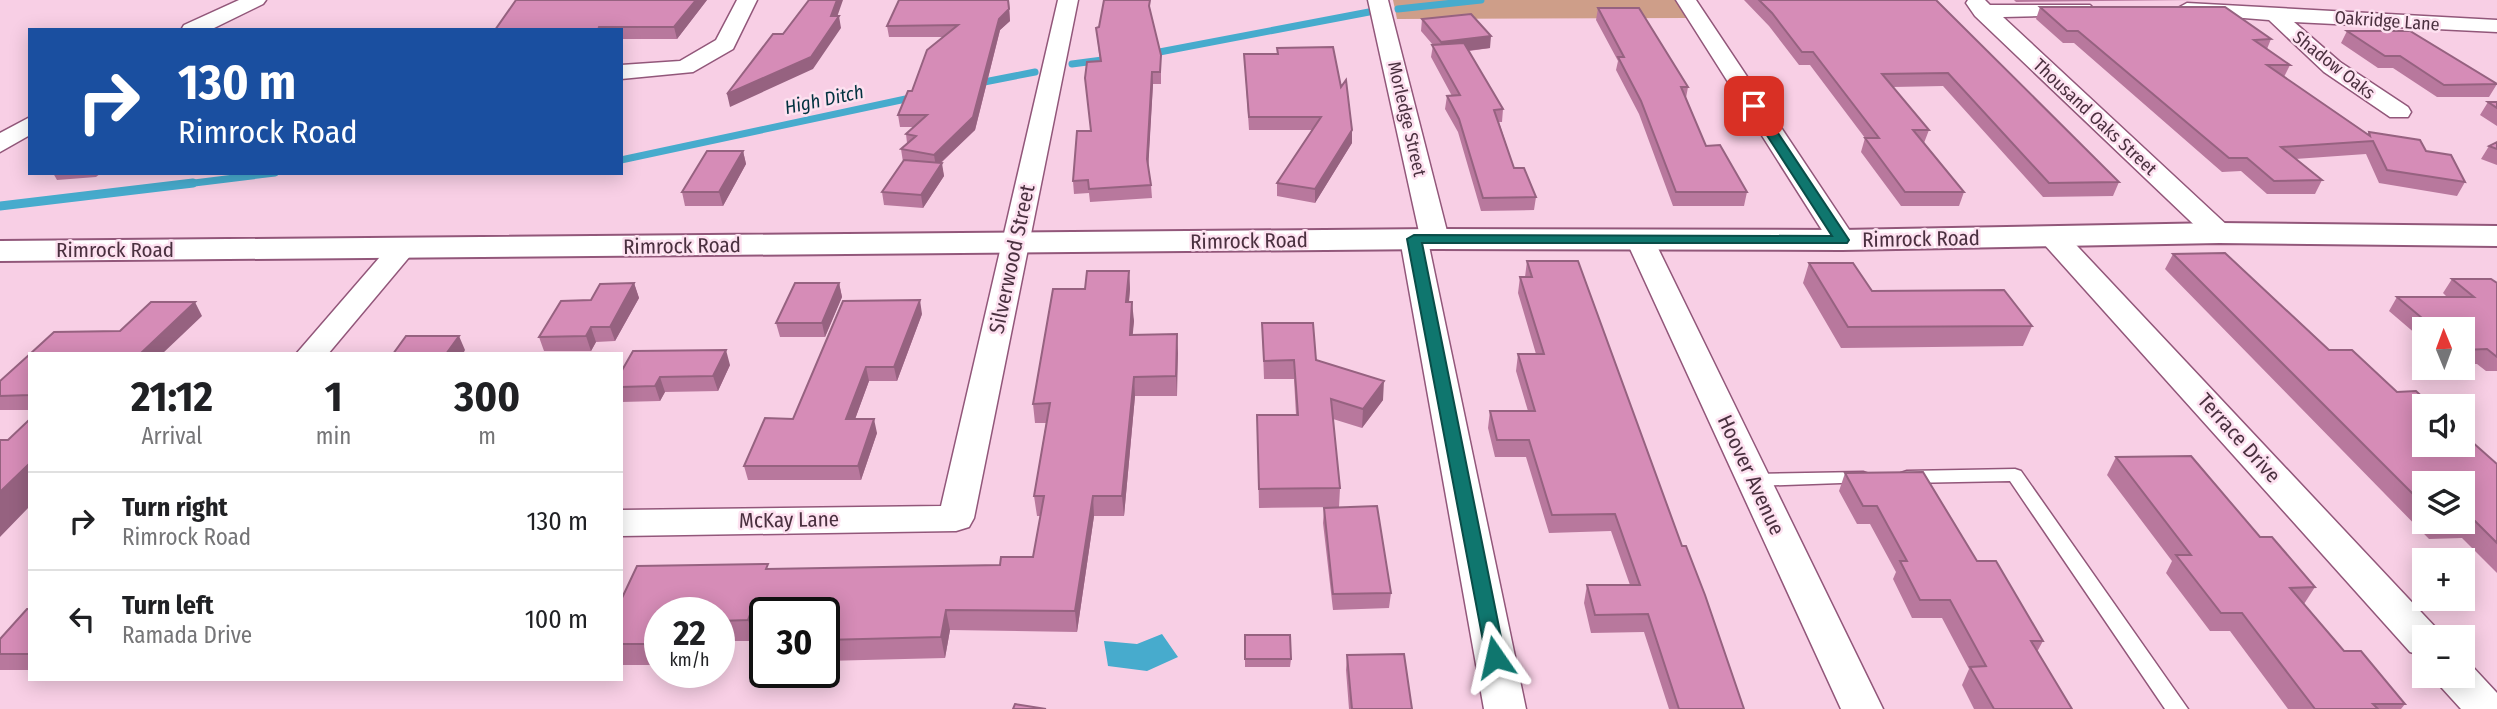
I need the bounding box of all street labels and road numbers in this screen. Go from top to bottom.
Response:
street label: Oakridge Lane [2334,6,2440,36]
street label: Shadow Oaks [2288,26,2380,104]
street label: Thousand Oaks Street [2029,54,2161,180]
street label: Morledge Street [1383,59,1431,179]
street label: Silverwood Street [984,182,1041,336]
street label: Rimrock Road [1862,225,1980,253]
street label: Rimrock Road [1190,227,1308,255]
street label: Rimrock Road [623,232,741,260]
street label: Rimrock Road [56,237,174,263]
street label: Terrace Drive [2192,388,2286,488]
street label: Hoover Avenue [1712,411,1790,539]
street label: McKay Lane [739,506,839,534]

